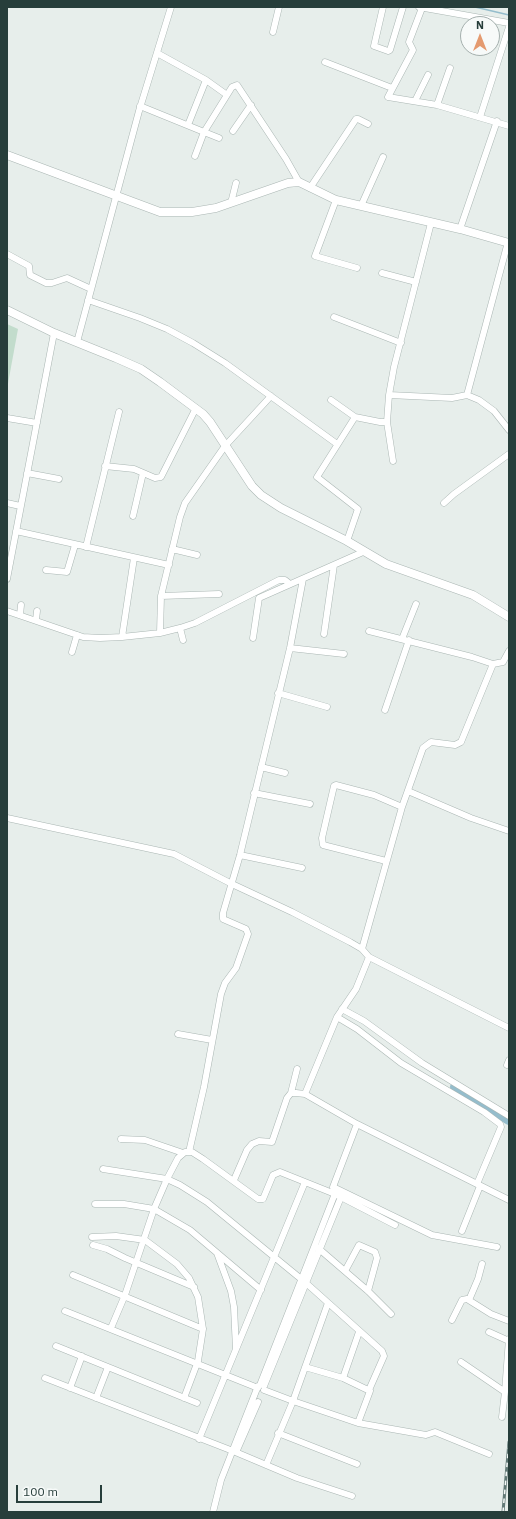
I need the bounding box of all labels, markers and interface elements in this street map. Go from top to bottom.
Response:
north arrow [460,16,500,56]
text: N [476,18,484,32]
scale bar [18,1477,104,1503]
text: 100 m [23,1484,58,1499]

